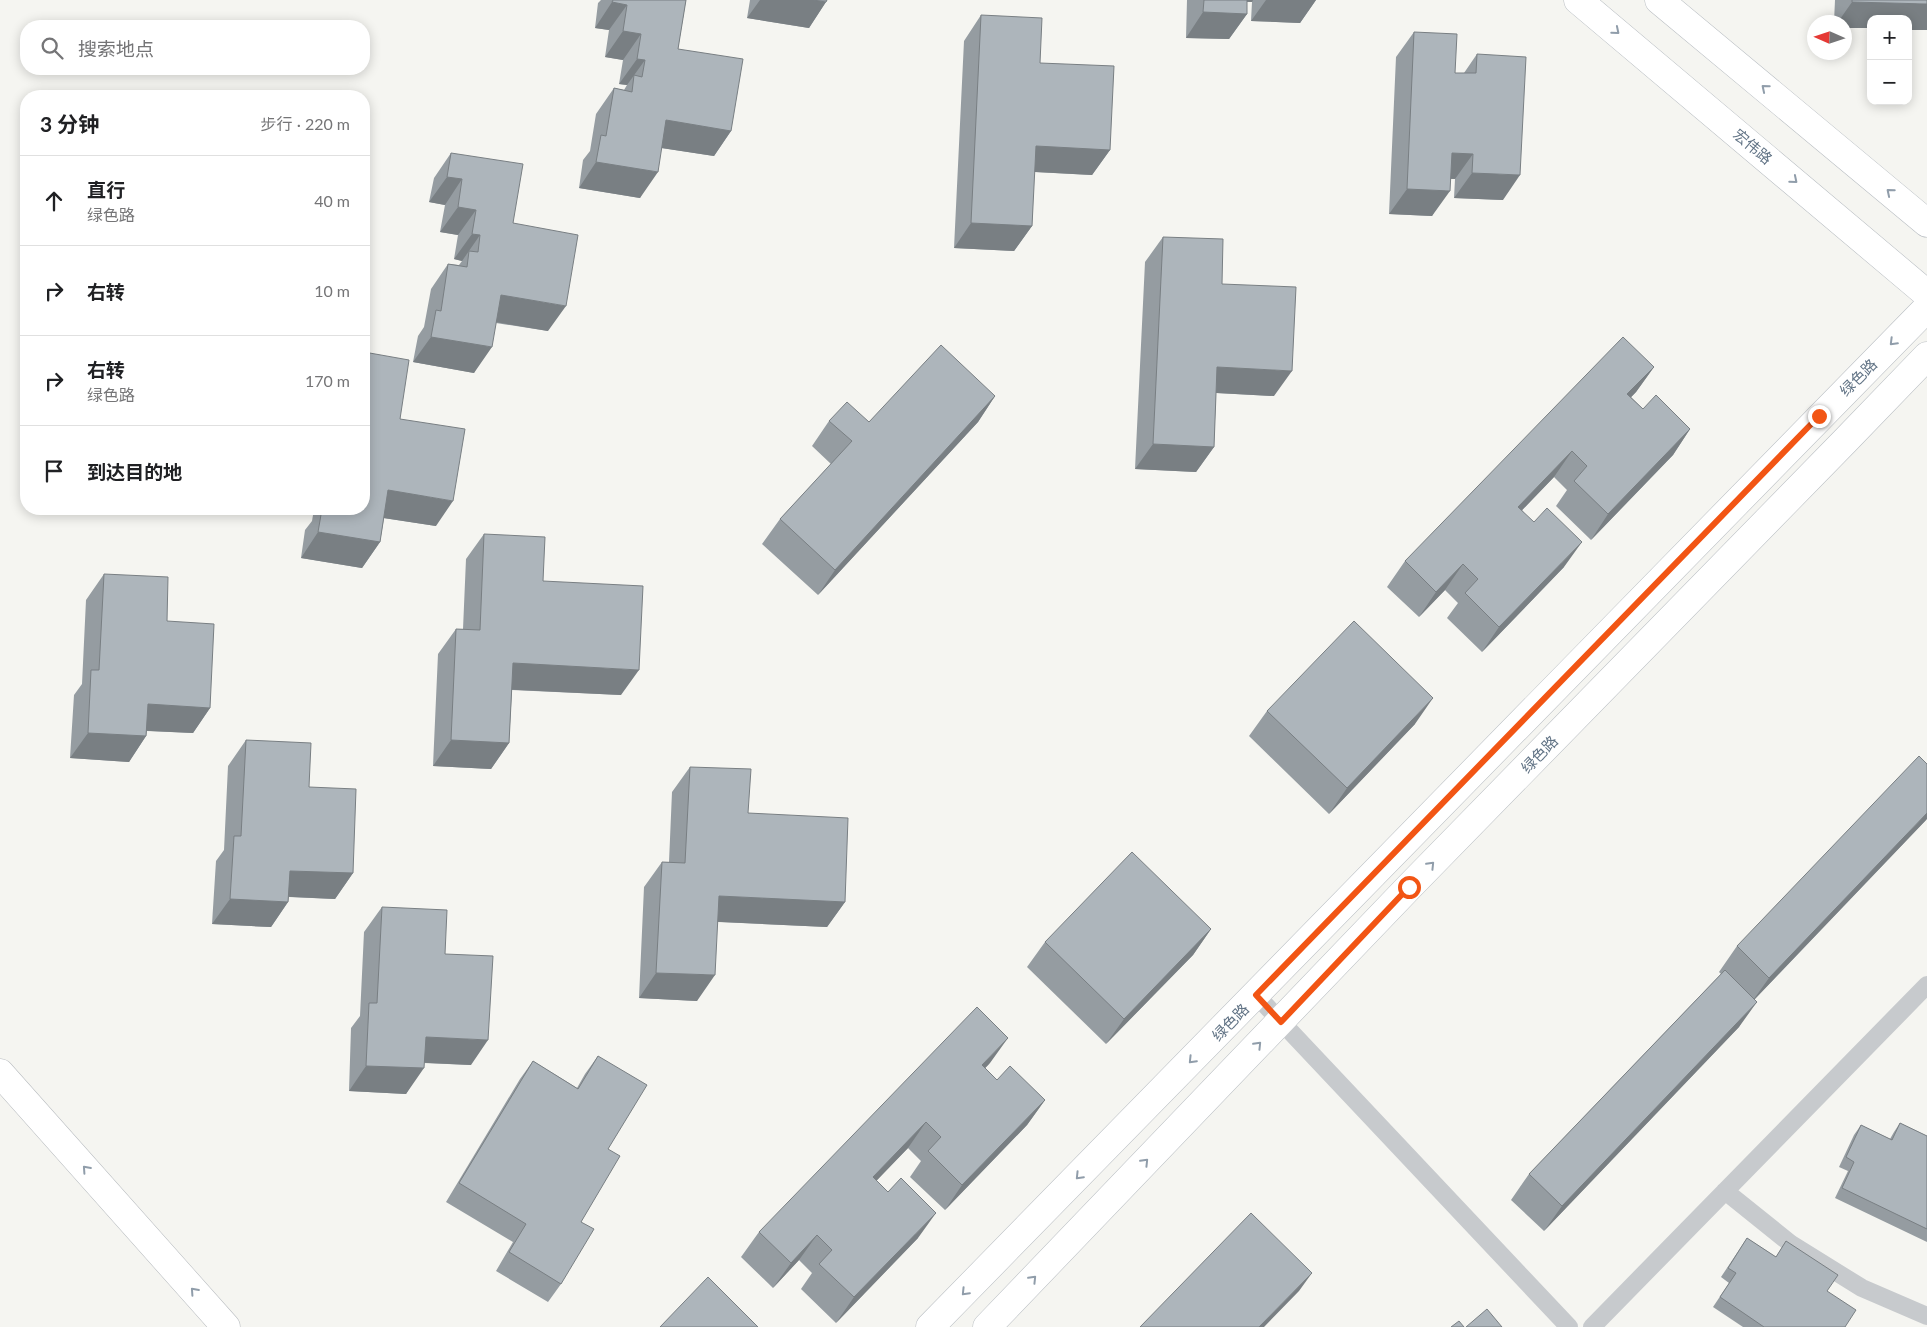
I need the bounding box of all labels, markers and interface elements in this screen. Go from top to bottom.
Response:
north arrow [1807,15,1852,60]
map controls [1867,15,1912,105]
button: + [1867,15,1912,60]
search box [20,20,370,75]
one-way arrow [1610,26,1619,35]
icon: search [38,34,66,62]
text: 搜索地点 [78,37,154,60]
button: − [1867,60,1912,105]
one-way arrow [1761,84,1770,93]
text: 3 分钟 [40,111,99,136]
text: 步行 · 220 m [261,114,350,133]
street label: 宏伟路 [1730,125,1776,167]
one-way arrow [1788,175,1797,183]
text: 直行 [87,178,125,201]
icon: ahead [40,187,68,215]
one-way arrow [1886,188,1895,197]
text: 40 m [314,191,350,210]
text: 绿色路 [87,205,135,224]
icon: right [40,277,68,305]
text: 右转 [87,280,125,303]
text: 10 m [314,281,350,300]
one-way arrow [1889,337,1898,346]
street label: 绿色路 [1836,355,1880,399]
text: 右转 [87,358,125,381]
icon: right [40,367,68,395]
text: 170 m [305,371,350,390]
text: 绿色路 [87,385,135,404]
route end [1808,405,1831,428]
icon: arrive [40,457,68,485]
text: 到达目的地 [87,460,182,483]
street label: 绿色路 [1517,732,1561,776]
one-way arrow [1425,861,1434,870]
route start [1398,876,1421,899]
street label: 绿色路 [1208,1000,1252,1044]
one-way arrow [1252,1042,1261,1051]
one-way arrow [1189,1054,1198,1063]
one-way arrow [1139,1159,1148,1168]
one-way arrow [82,1166,91,1175]
one-way arrow [1075,1170,1084,1179]
one-way arrow [1027,1276,1036,1285]
one-way arrow [962,1286,971,1295]
one-way arrow [191,1287,200,1296]

